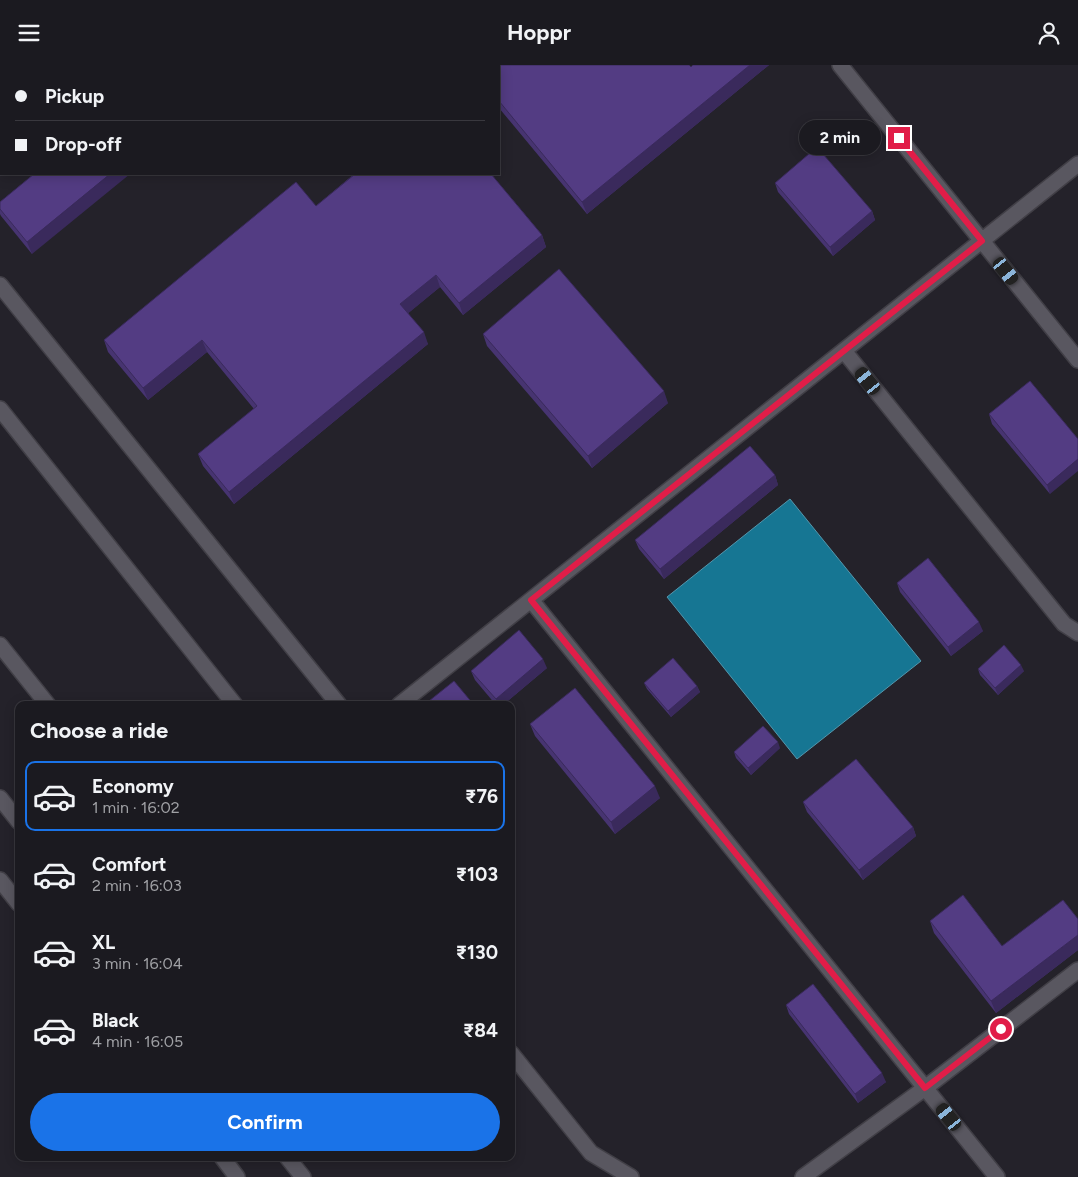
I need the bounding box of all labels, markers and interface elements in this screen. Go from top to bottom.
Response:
icon: menu [15,19,43,47]
text: Hoppr [507,19,571,46]
icon: person [1035,19,1063,47]
text: Pickup [45,85,104,108]
callout: 2 min [799,121,882,155]
route end [888,127,910,149]
text: 2 min [820,128,860,147]
text: Drop-off [45,133,122,156]
car [990,255,1021,287]
car [852,365,883,397]
text: Choose a ride [30,717,168,744]
icon: car [32,774,77,819]
text: Economy [92,775,174,798]
text: ₹76 [465,785,498,808]
text: 1 min · 16:02 [92,798,180,817]
icon: car [32,852,77,897]
text: Comfort [92,853,167,876]
text: ₹103 [456,863,498,886]
text: 2 min · 16:03 [92,876,182,895]
icon: car [32,930,77,975]
text: XL [92,931,115,954]
text: ₹130 [456,941,498,964]
text: 3 min · 16:04 [92,954,183,973]
icon: car [32,1008,77,1053]
text: Black [92,1009,139,1032]
route start [990,1018,1012,1040]
text: ₹84 [463,1019,498,1042]
text: 4 min · 16:05 [92,1032,183,1051]
button: Confirm [30,1093,500,1151]
car [933,1101,964,1133]

